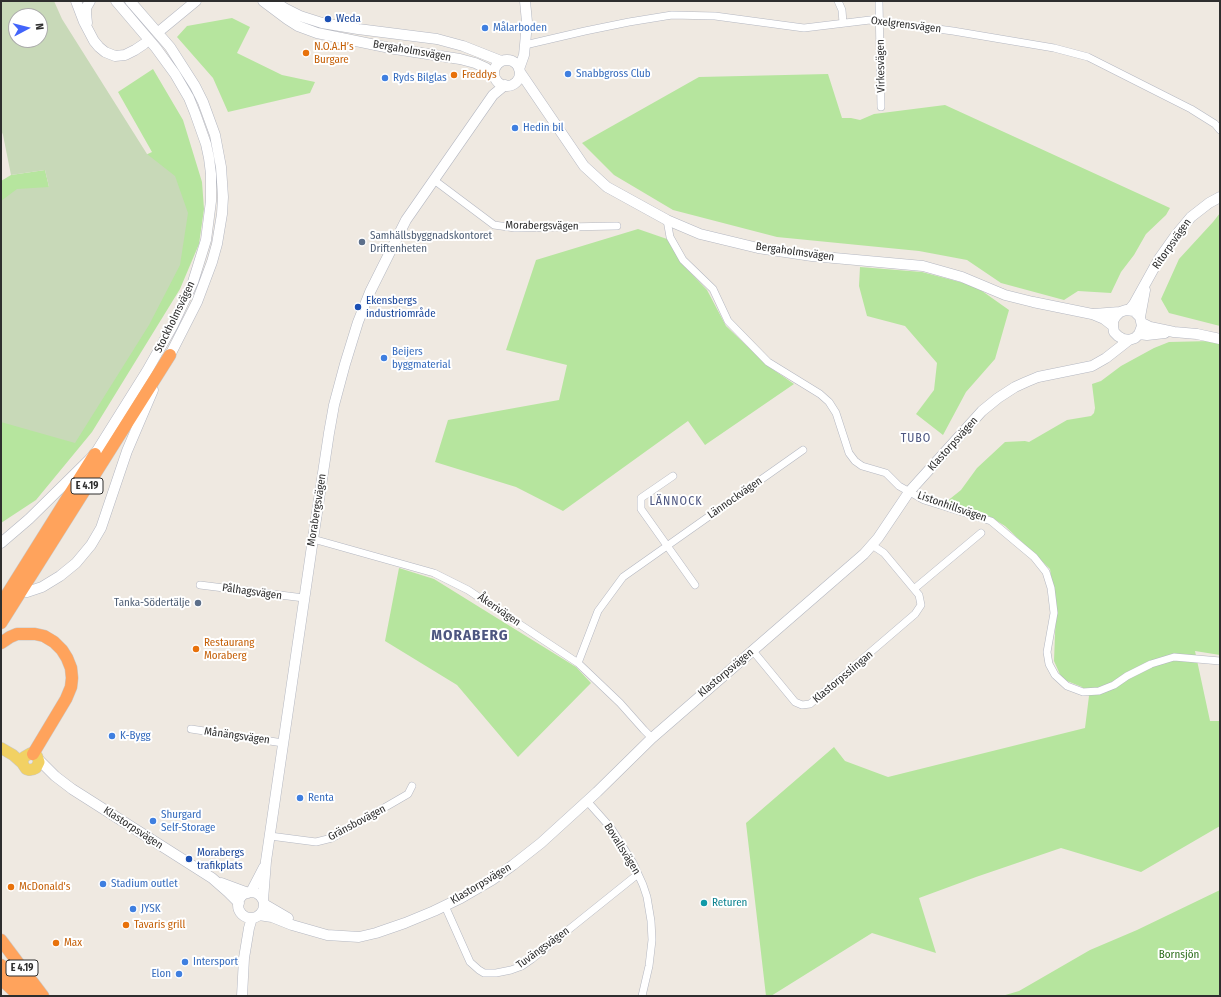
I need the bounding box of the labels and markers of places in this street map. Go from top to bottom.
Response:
place label: Weda [336,12,361,26]
marker: Weda [323,14,333,24]
place label: Målarboden [493,21,547,35]
marker: Målarboden [480,23,490,33]
place label: N.O.A.H’s Burgare [314,40,354,66]
marker: N.O.A.H’s Burgare [301,48,311,58]
place label: Snabbgross Club [576,67,651,81]
place label: Freddys [462,68,497,82]
marker: Snabbgross Club [563,69,573,79]
marker: Freddys [449,70,459,80]
place label: Ryds Bilglas [393,71,447,85]
marker: Ryds Bilglas [380,73,390,83]
place label: Hedin bil [523,121,564,135]
marker: Hedin bil [510,123,520,133]
place label: Samhällsbyggnadskontoret Driftenheten [370,229,492,255]
marker: Samhällsbyggnadskontoret Driftenheten [357,237,367,247]
place label: Ekensbergs industriområde [366,294,436,320]
marker: Ekensbergs industriområde [353,302,363,312]
place label: Beijers byggmaterial [392,345,451,371]
marker: Beijers byggmaterial [379,353,389,363]
place label: Tanka-Södertälje [114,596,190,610]
marker: Tanka-Södertälje [193,598,203,608]
place label: Restaurang Moraberg [204,636,254,662]
marker: Restaurang Moraberg [191,644,201,654]
place label: K-Bygg [120,729,151,743]
marker: K-Bygg [107,731,117,741]
place label: Renta [308,791,334,805]
marker: Renta [295,793,305,803]
place label: Shurgard Self-Storage [161,808,215,834]
marker: Shurgard Self-Storage [148,816,158,826]
place label: Morabergs trafikplats [197,846,244,872]
marker: Morabergs trafikplats [184,854,194,864]
place label: Stadium outlet [111,877,178,891]
marker: Stadium outlet [98,879,108,889]
place label: McDonald's [19,880,70,894]
marker: McDonald's [6,882,16,892]
place label: Returen [712,896,747,910]
marker: Returen [699,898,709,908]
place label: JYSK [141,902,161,916]
marker: JYSK [128,904,138,914]
place label: Tavaris grill [134,918,185,932]
marker: Tavaris grill [121,920,131,930]
place label: Max [64,936,82,950]
marker: Max [51,938,61,948]
place label: Intersport [193,955,238,969]
marker: Intersport [180,957,190,967]
place label: Elon [151,967,171,981]
marker: Elon [174,969,184,979]

